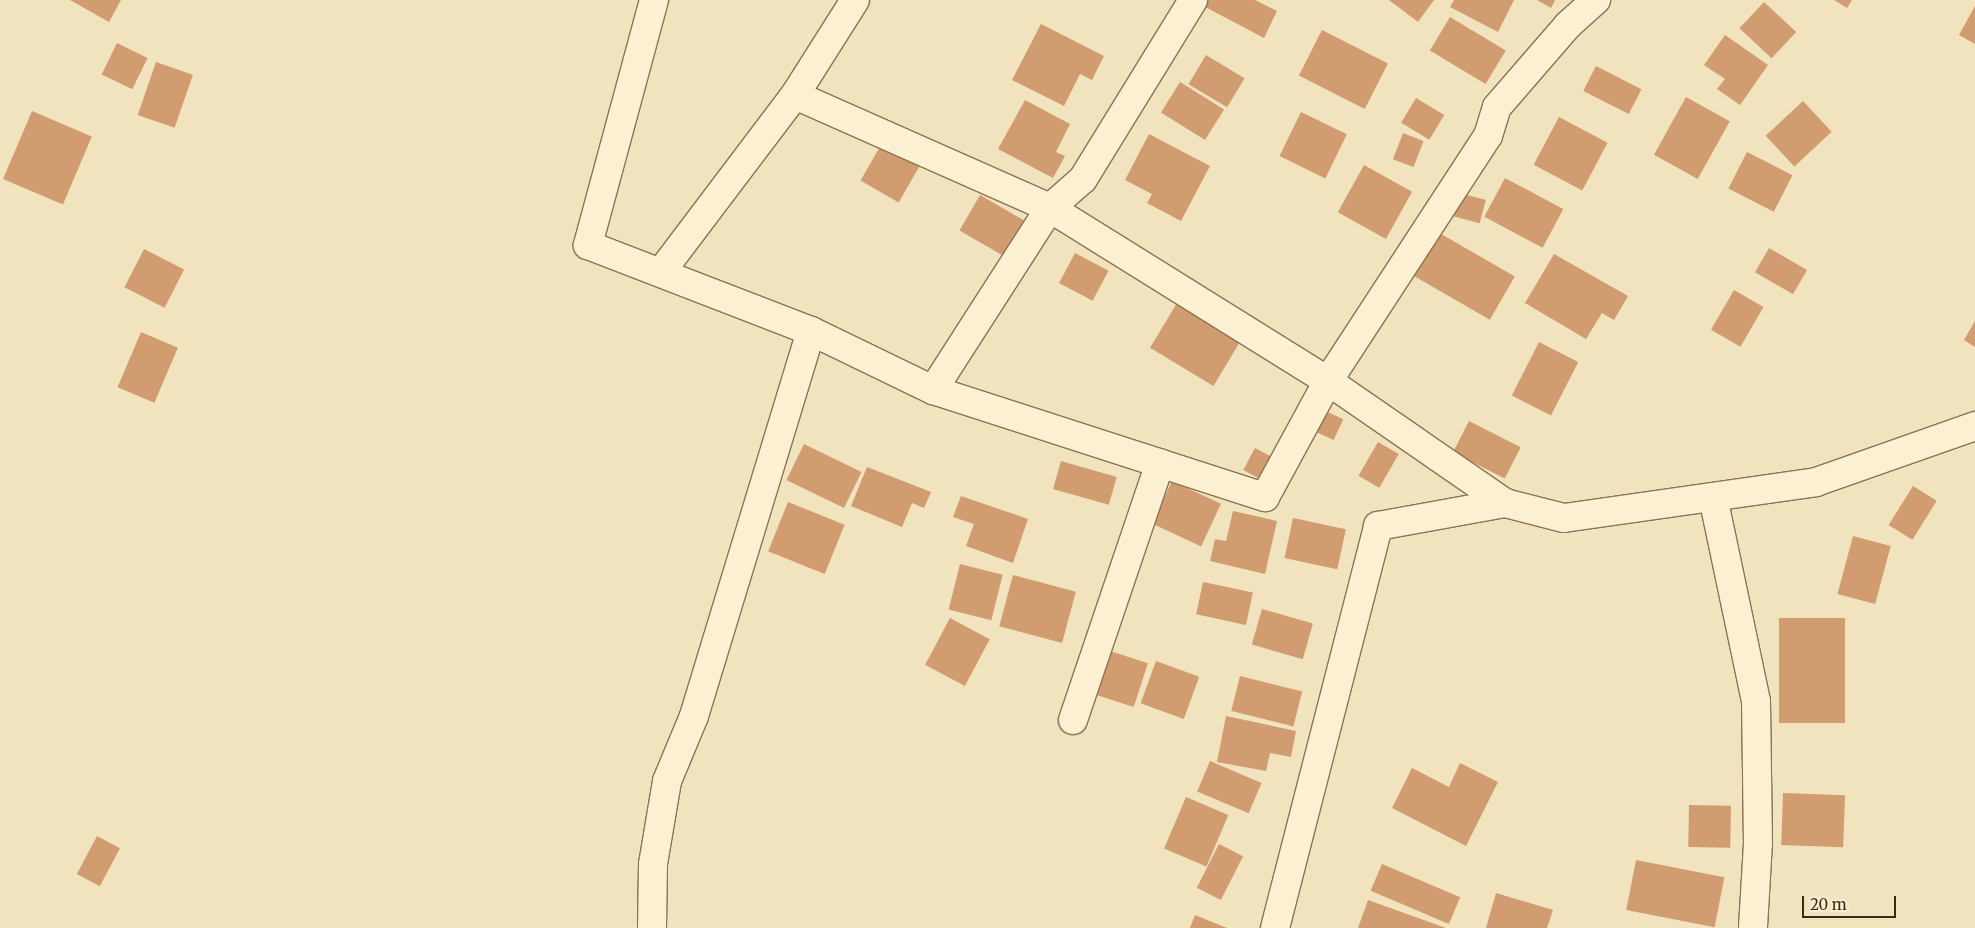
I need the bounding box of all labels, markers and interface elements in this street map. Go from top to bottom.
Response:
scale bar [1805,886,1899,918]
text: 20 m [1810,895,1847,914]

